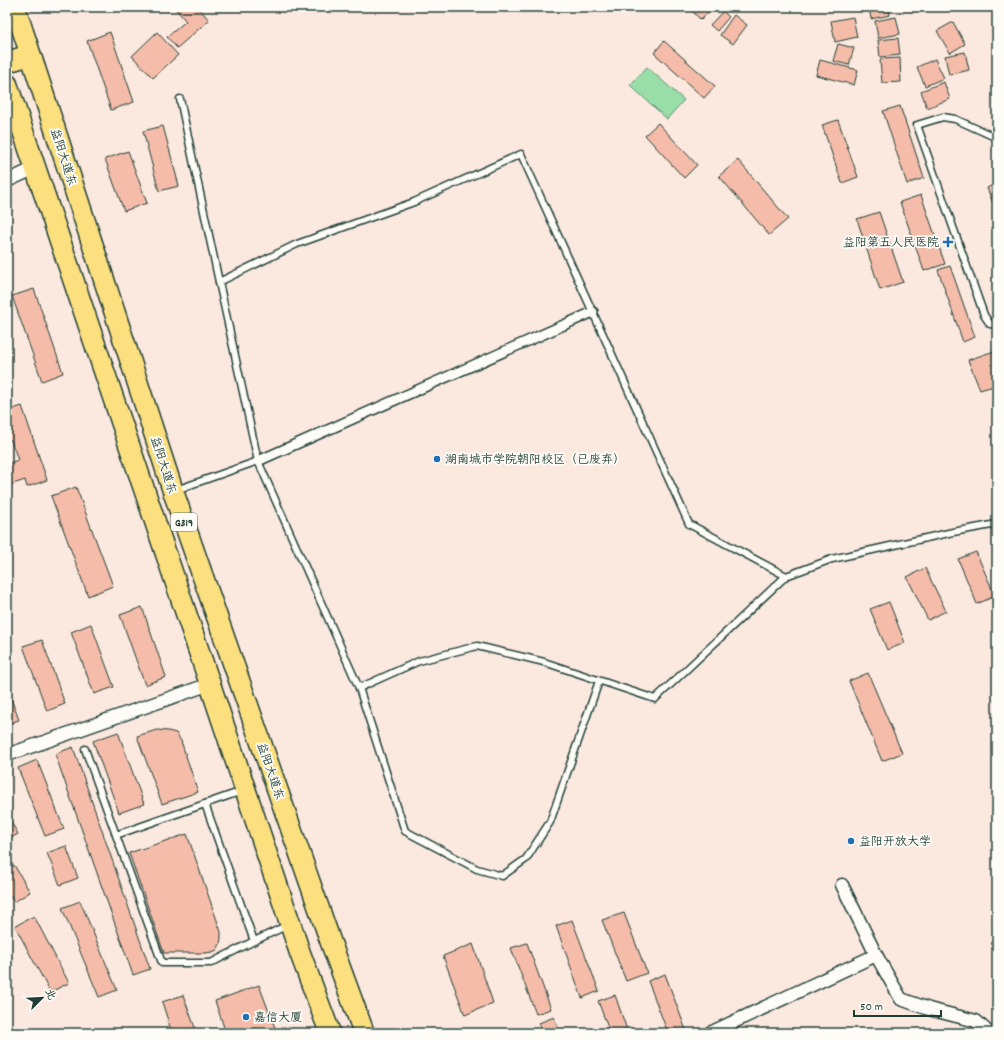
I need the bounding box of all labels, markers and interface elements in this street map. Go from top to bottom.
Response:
street label: 益阳大道东 [45,126,80,189]
place label: 益阳第五人民医院 [843,235,939,252]
marker: 益阳第五人民医院 [942,236,954,248]
street label: 益阳大道东 [145,434,180,497]
place label: 湖南城市学院朝阳校区（已废弃） [445,452,625,469]
marker: 湖南城市学院朝阳校区（已废弃） [432,454,442,464]
road number: G319 [171,513,197,531]
street label: 益阳大道东 [252,740,287,803]
place label: 益阳开放大学 [859,834,931,851]
marker: 益阳开放大学 [846,836,856,846]
north arrow [22,978,62,1018]
text: 北 [40,986,59,1003]
scale bar [854,992,941,1018]
text: 50 m [860,999,883,1016]
place label: 嘉信大厦 [254,1010,302,1027]
marker: 嘉信大厦 [241,1012,251,1022]

